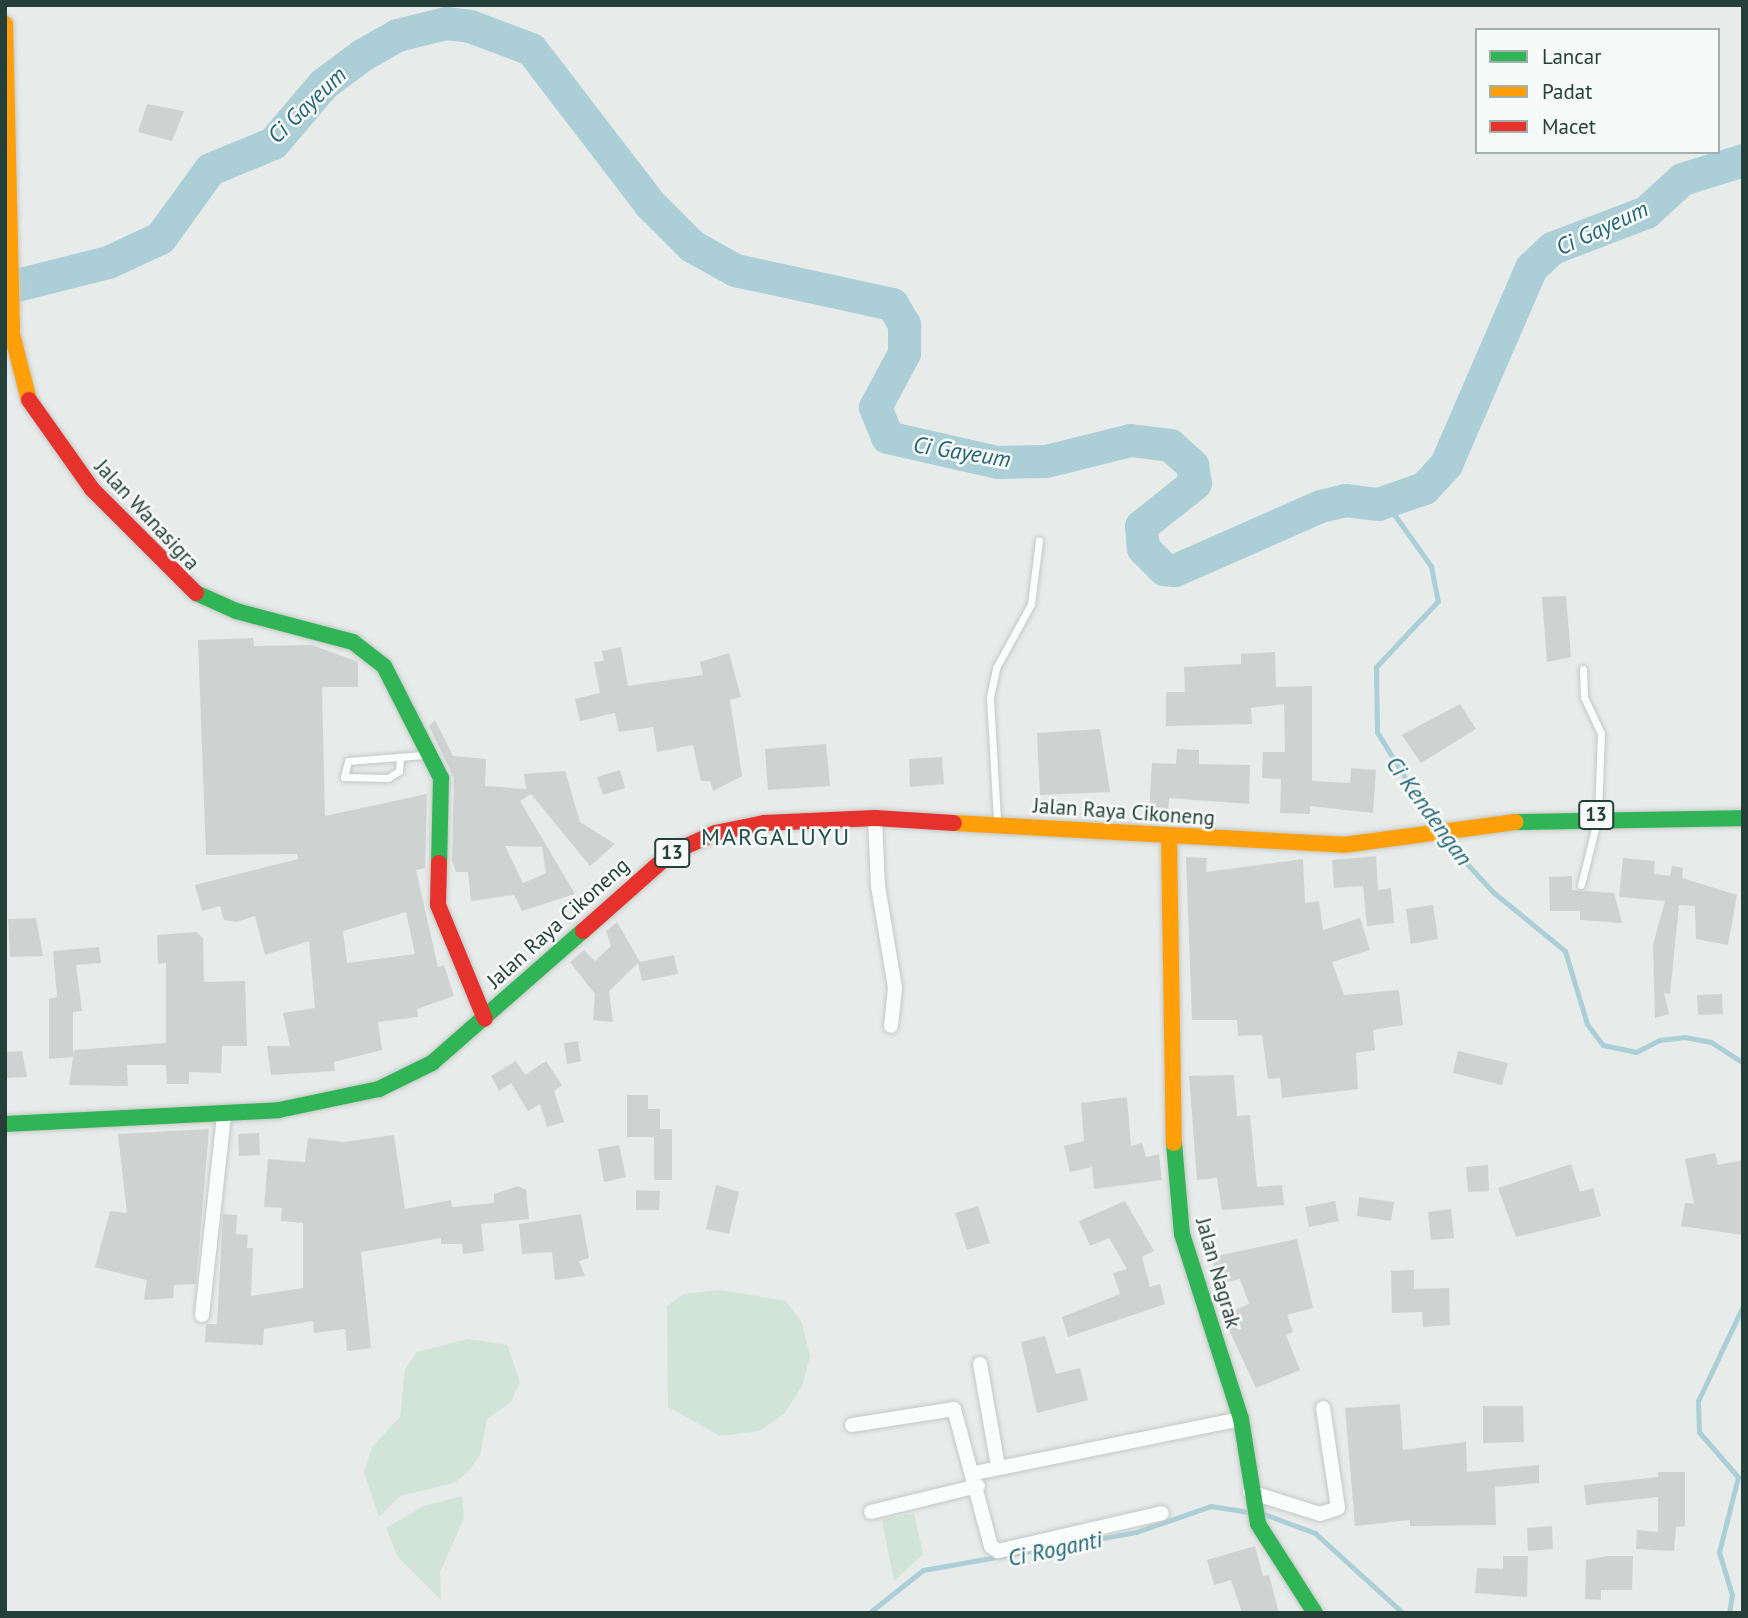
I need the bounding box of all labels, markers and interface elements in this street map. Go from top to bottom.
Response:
legend [1475,28,1720,154]
text: Lancar [1542,43,1601,70]
water label: Ci Gayeum [262,61,352,149]
text: Padat [1542,78,1592,105]
text: Macet [1542,113,1596,140]
water label: Ci Gayeum [1552,195,1652,261]
water label: Ci Gayeum [911,431,1013,473]
street label: Jalan Wanasigra [89,454,205,576]
water label: Ci Kendengan [1380,751,1478,871]
street label: Jalan Raya Cikoneng [1032,793,1216,831]
road number: 13 [1577,800,1615,830]
district label: MARGALUYU [702,823,850,851]
road number: 13 [653,838,691,868]
street label: Jalan Raya Cikoneng [482,853,634,993]
street label: Jalan Nagrak [1190,1215,1246,1331]
water label: Ci Roganti [1005,1526,1105,1572]

